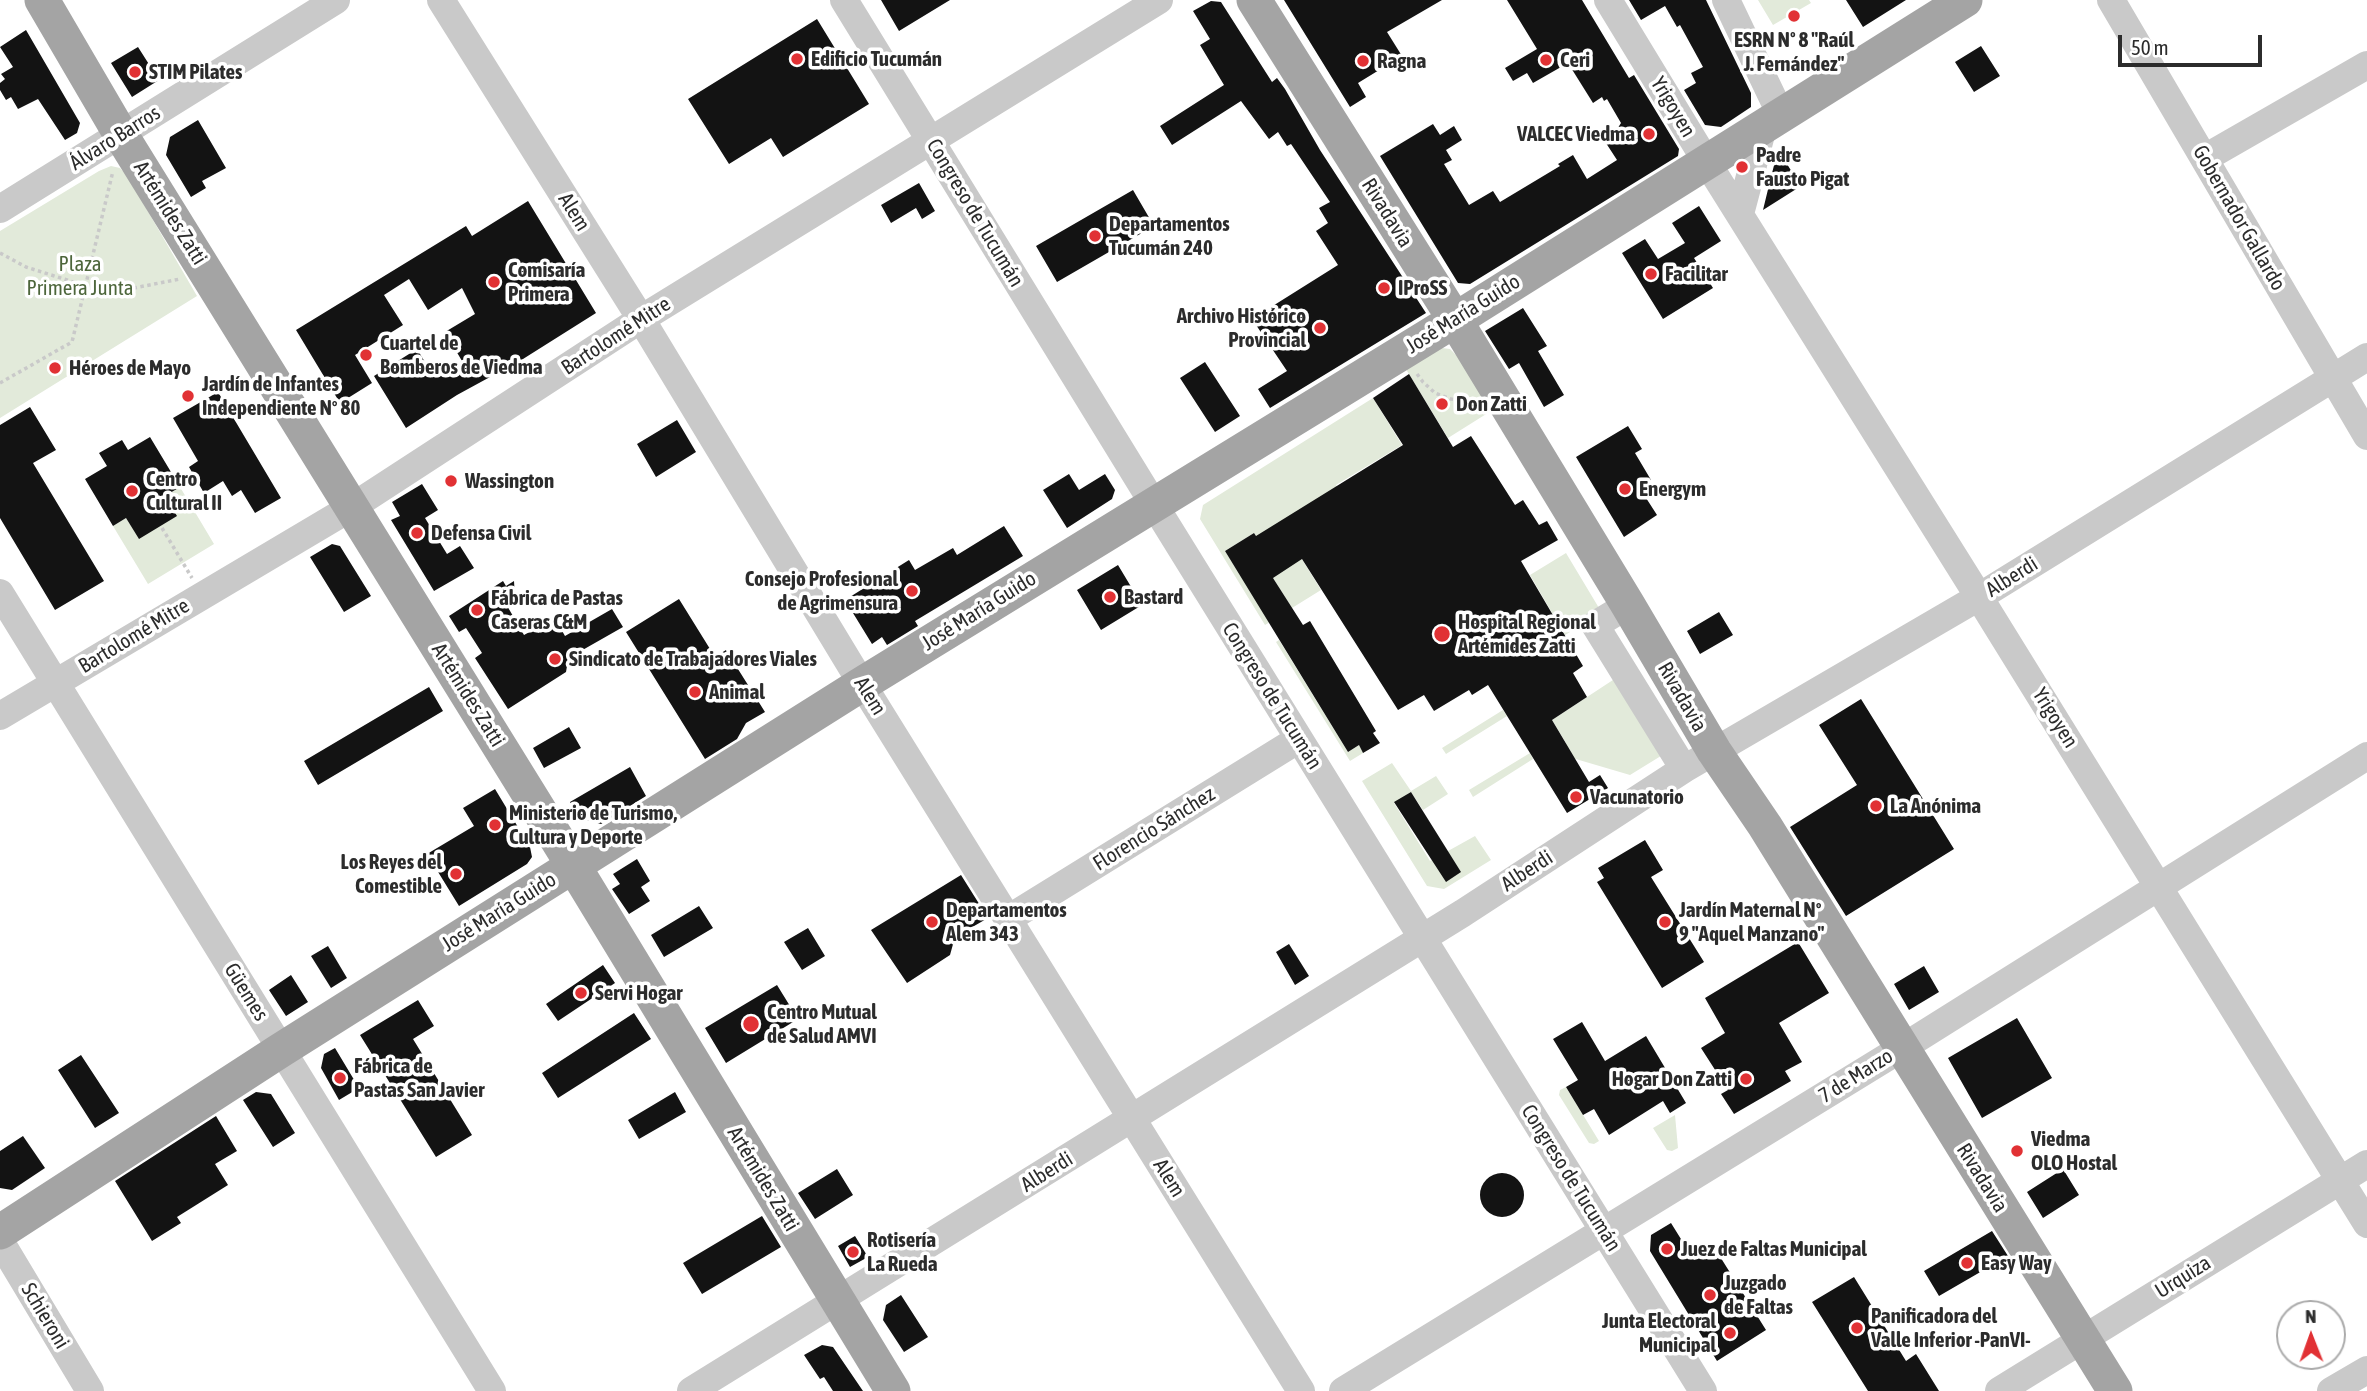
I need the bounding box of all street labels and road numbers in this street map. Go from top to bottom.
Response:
street label: Yrigoyen [1645,72,1701,142]
street label: Álvaro Barros [65,100,165,176]
street label: Congreso de Tucumán [921,134,1029,292]
street label: Gobernador Gallardo [2187,141,2291,295]
street label: Artémides Zatti [128,156,212,270]
street label: Rivadavia [1356,174,1418,252]
street label: Alem [553,188,595,236]
street label: José María Guido [1401,269,1525,359]
street label: Bartolomé Mitre [557,291,675,381]
street label: Alberdi [1981,551,2043,603]
street label: José María Guido [917,566,1041,656]
street label: Bartolomé Mitre [74,593,194,679]
street label: Congreso de Tucumán [1217,618,1327,774]
street label: Artémides Zatti [426,638,510,752]
street label: Rivadavia [1652,658,1712,736]
street label: Alem [849,672,891,720]
street label: Yrigoyen [2027,683,2083,753]
street label: Florencio Sánchez [1088,782,1220,876]
street label: Alberdi [1497,845,1557,897]
street label: José María Guido [437,867,561,957]
street label: Güemes [219,959,273,1025]
street label: 7 de Marzo [1814,1043,1898,1109]
street label: Congreso de Tucumán [1516,1100,1626,1256]
street label: Artémides Zatti [722,1122,804,1236]
street label: Rivadavia [1951,1139,2013,1217]
street label: Alberdi [1016,1146,1078,1198]
street label: Alem [1148,1154,1190,1202]
street label: Urquiza [2151,1250,2215,1304]
street label: Schieroni [16,1279,74,1353]

